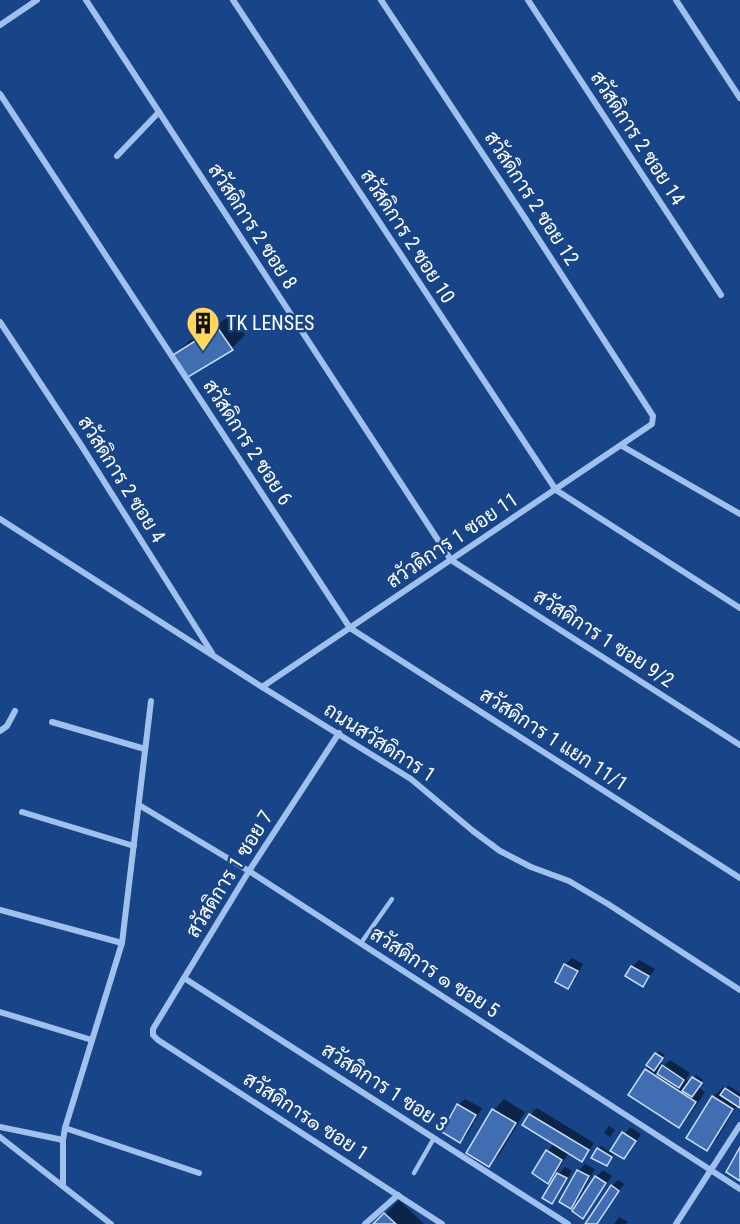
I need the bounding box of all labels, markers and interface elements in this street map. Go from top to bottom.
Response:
street label: สวัสดิการ 2 ซอย 14 [586,66,690,210]
street label: สวัสดิการ 2 ซอย 12 [480,126,584,270]
street label: สวัสดิการ 2 ซอย 8 [203,159,303,293]
street label: สวัสดิการ 2 ซอย 10 [356,164,460,308]
building icon: TK LENSES [185,305,221,352]
place label: TK LENSES [226,311,314,335]
street label: สวัสดิการ 2 ซอย 6 [198,375,298,509]
street label: สวัสดิการ 2 ซอย 4 [73,411,171,547]
street label: สวัวดิการ 1 ซอย 11 [382,487,522,593]
street label: สวัสดิการ 1 ซอย 9/2 [529,584,679,692]
street label: สวัสดิการ 1 แยก 11/1 [476,682,632,796]
street label: ถนนสวัสดิการ 1 [320,697,440,787]
street label: สวัสดิการ 1 ซอย 7 [180,806,278,942]
street label: สวัสดิการ ๑ ซอย 5 [366,921,504,1023]
street label: สวัสดิการ 1 ซอย 3 [318,1037,452,1137]
street label: สวัสดิการ๑ ซอย 1 [239,1067,373,1165]

